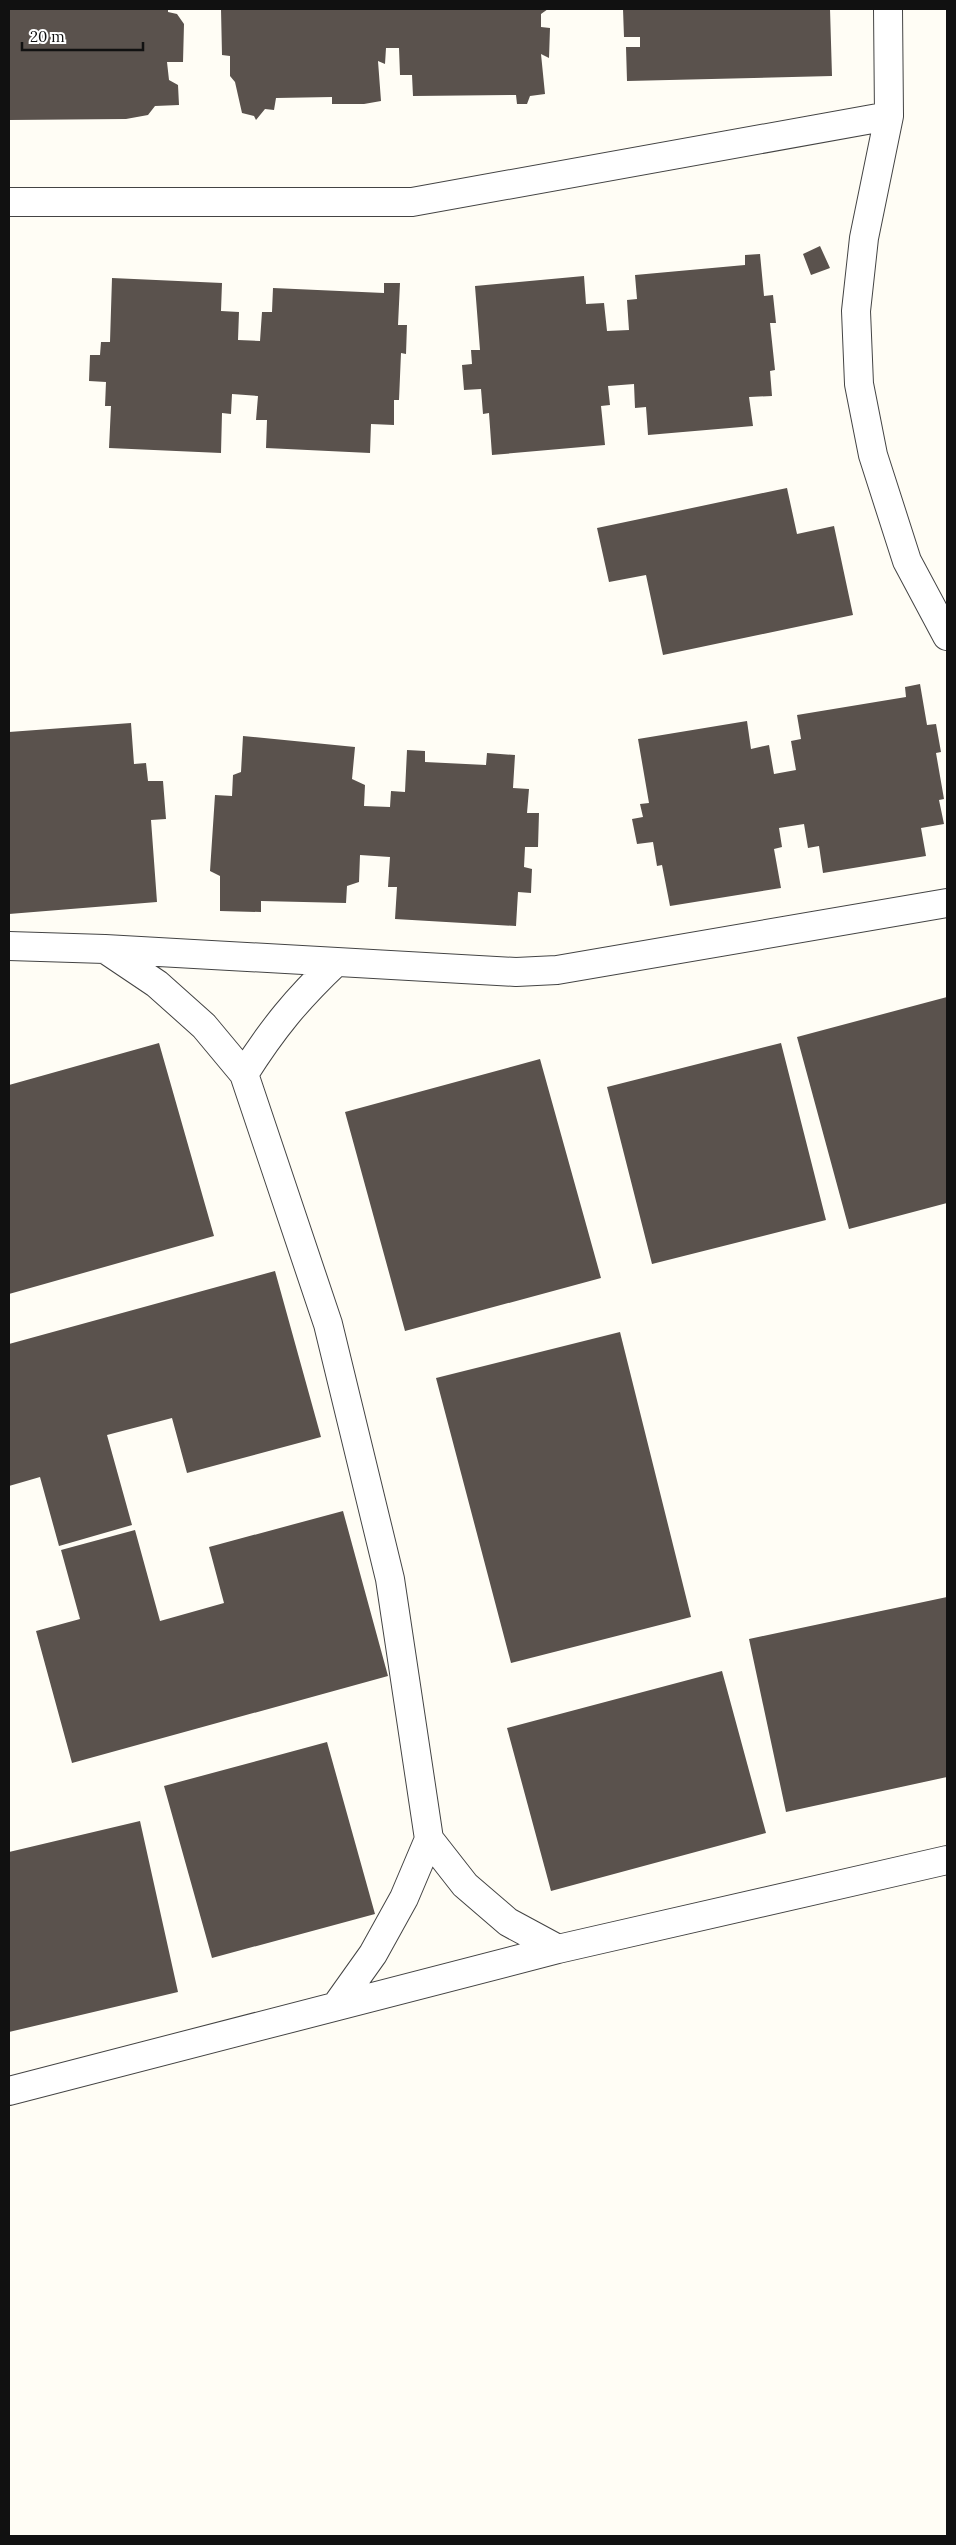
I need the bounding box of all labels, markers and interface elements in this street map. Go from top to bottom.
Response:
scale bar [22,20,144,52]
text: 20 m [30,27,65,46]

